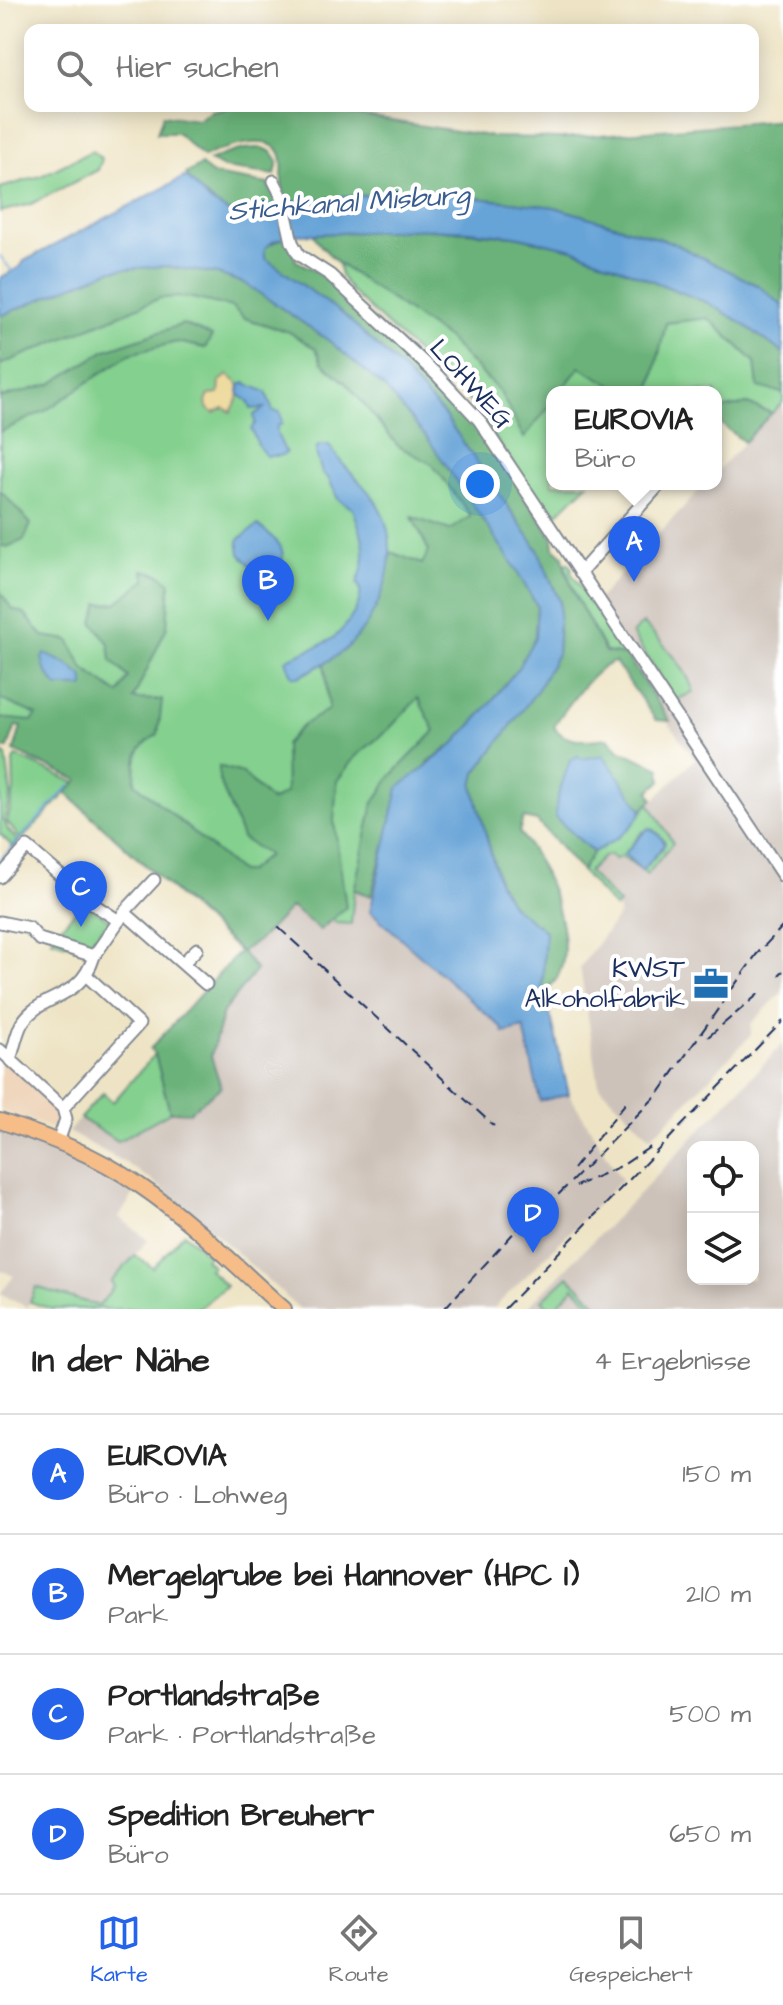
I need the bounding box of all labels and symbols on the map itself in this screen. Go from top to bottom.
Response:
water label: Stichkanal Misburg [227,175,473,232]
street label: LOHWEG [421,331,521,437]
your location [460,464,500,504]
pin: A [608,516,660,582]
pin: B [242,555,294,621]
pin: C [55,861,107,927]
place label: KWST Alkoholfabrik [525,951,686,1017]
office icon: KWST Alkoholfabrik [692,965,730,1003]
pin: D [507,1187,559,1253]

